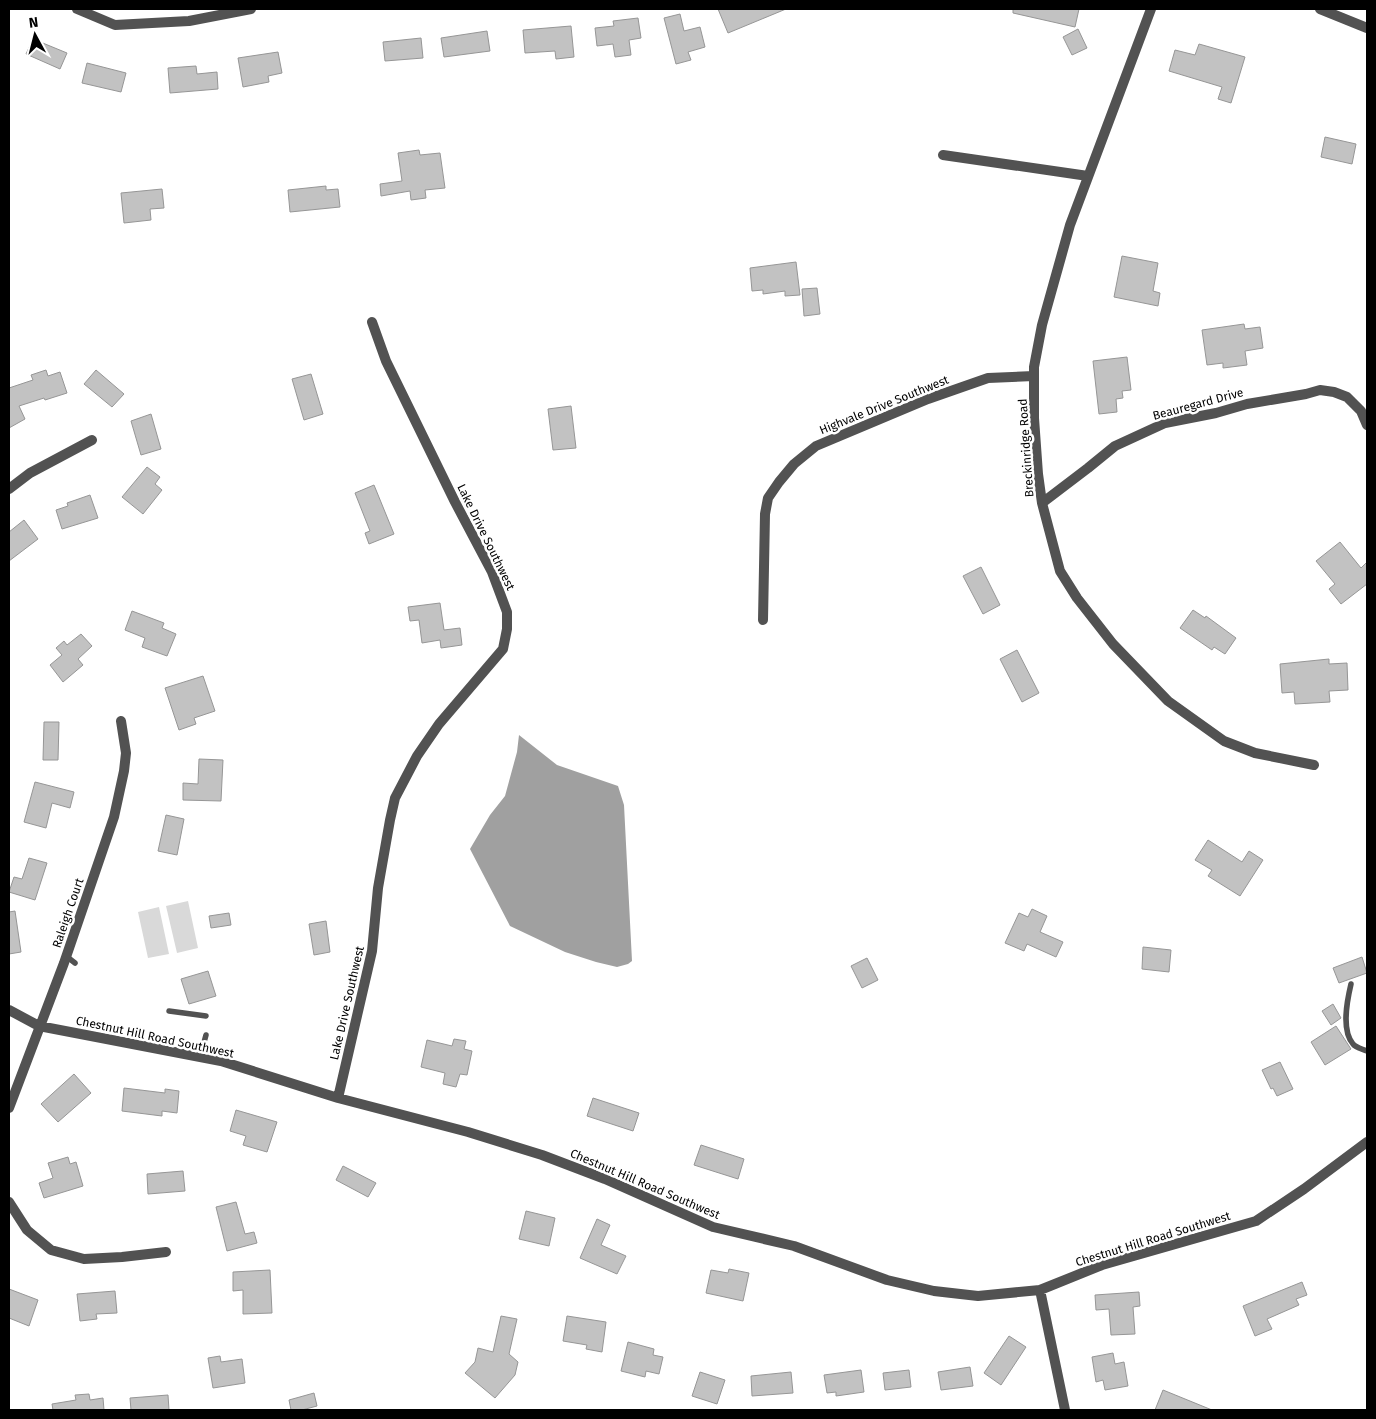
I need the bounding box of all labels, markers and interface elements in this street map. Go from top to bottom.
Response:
north arrow [10,10,60,60]
text: N [28,14,39,32]
street label: Highvale Drive Southwest [817,372,951,437]
street label: Beauregard Drive [1151,385,1245,423]
street label: Breckinridge Road [1016,398,1036,498]
street label: Lake Drive Southwest [454,482,518,593]
street label: Raleigh Court [50,876,87,950]
street label: Lake Drive Southwest [327,944,367,1061]
street label: Chestnut Hill Road Southwest [75,1013,236,1061]
street label: Chestnut Hill Road Southwest [568,1146,723,1222]
street label: Chestnut Hill Road Southwest [1074,1209,1233,1269]

